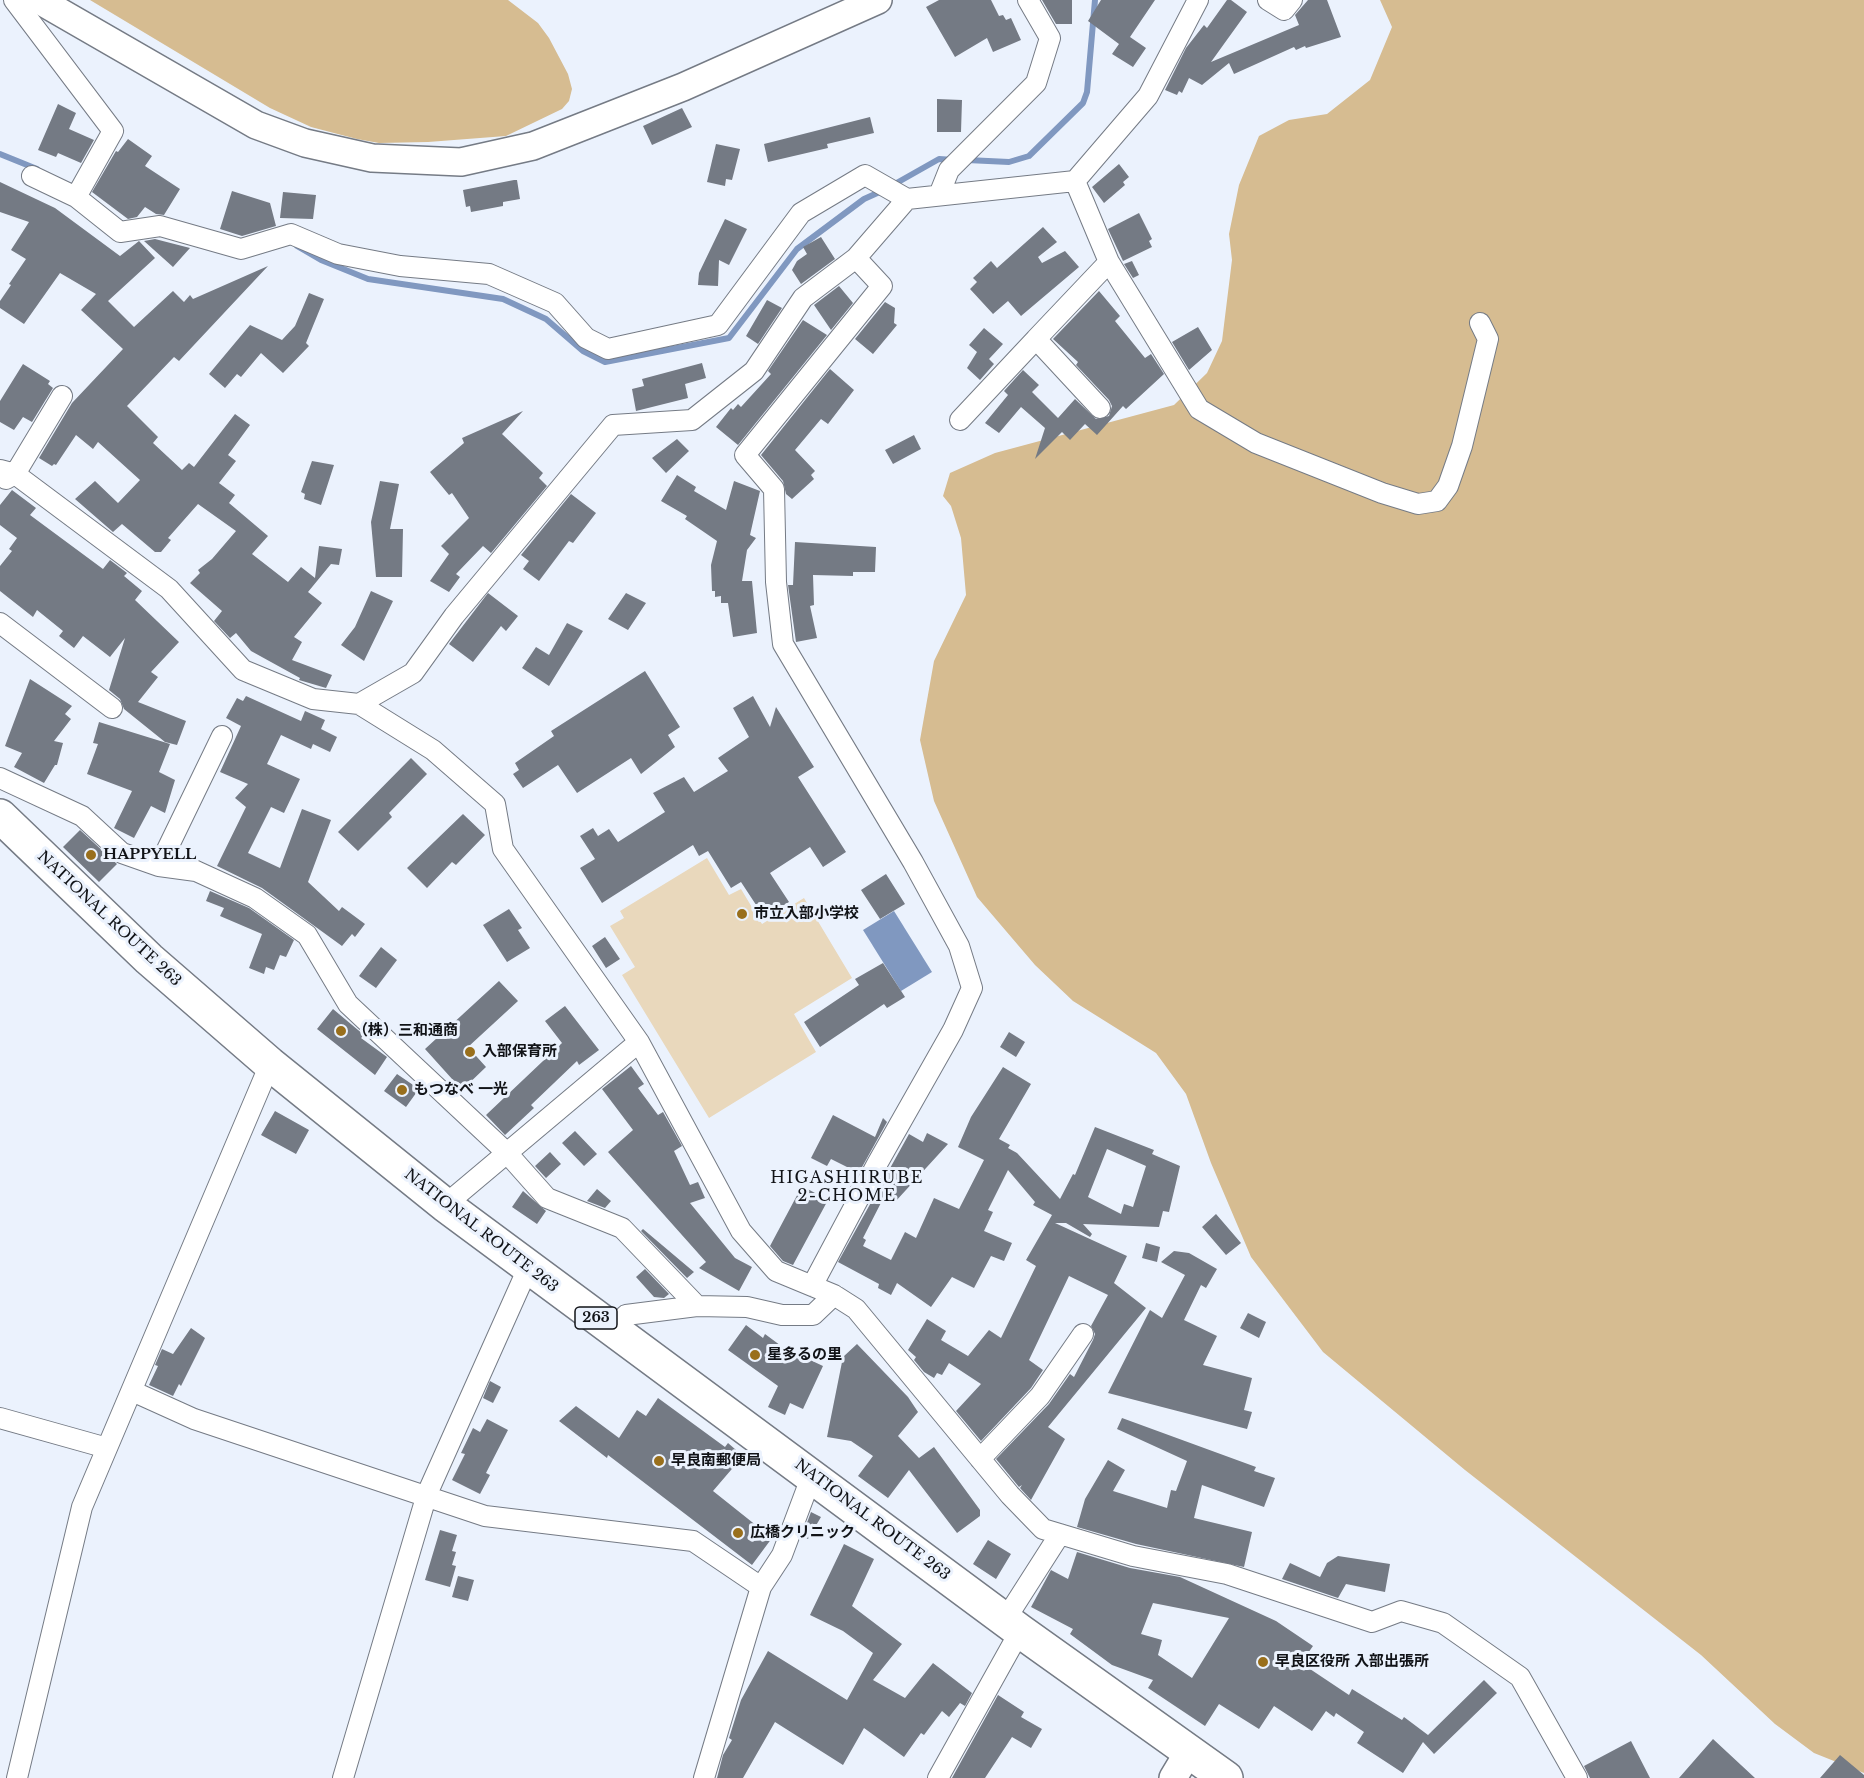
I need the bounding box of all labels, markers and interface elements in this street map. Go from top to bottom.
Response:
place label: HAPPYELL [103,846,196,864]
street label: NATIONAL ROUTE 263 [33,848,185,990]
marker: HAPPYELL [84,848,98,862]
place label: 市立入部小学校 [754,905,859,923]
marker: 市立入部小学校 [735,907,749,921]
place label: （株）三和通商 [353,1022,458,1040]
marker: （株）三和通商 [334,1024,348,1038]
place label: 入部保育所 [482,1043,557,1061]
marker: 入部保育所 [463,1045,477,1059]
place label: もつなべ 一光 [414,1081,508,1099]
marker: もつなべ 一光 [395,1083,409,1097]
street label: NATIONAL ROUTE 263 [401,1165,561,1297]
district label: HIGASHIIRUBE 2-CHOME [770,1168,924,1206]
road number: 263 [575,1307,617,1329]
place label: 星多るの里 [767,1346,842,1364]
marker: 星多るの里 [748,1348,762,1362]
place label: 早良南郵便局 [671,1452,761,1470]
marker: 早良南郵便局 [652,1454,666,1468]
street label: NATIONAL ROUTE 263 [791,1456,953,1584]
place label: 広橋クリニック [750,1524,855,1542]
marker: 広橋クリニック [731,1526,745,1540]
place label: 早良区役所 入部出張所 [1275,1653,1429,1671]
marker: 早良区役所 入部出張所 [1256,1655,1270,1669]

